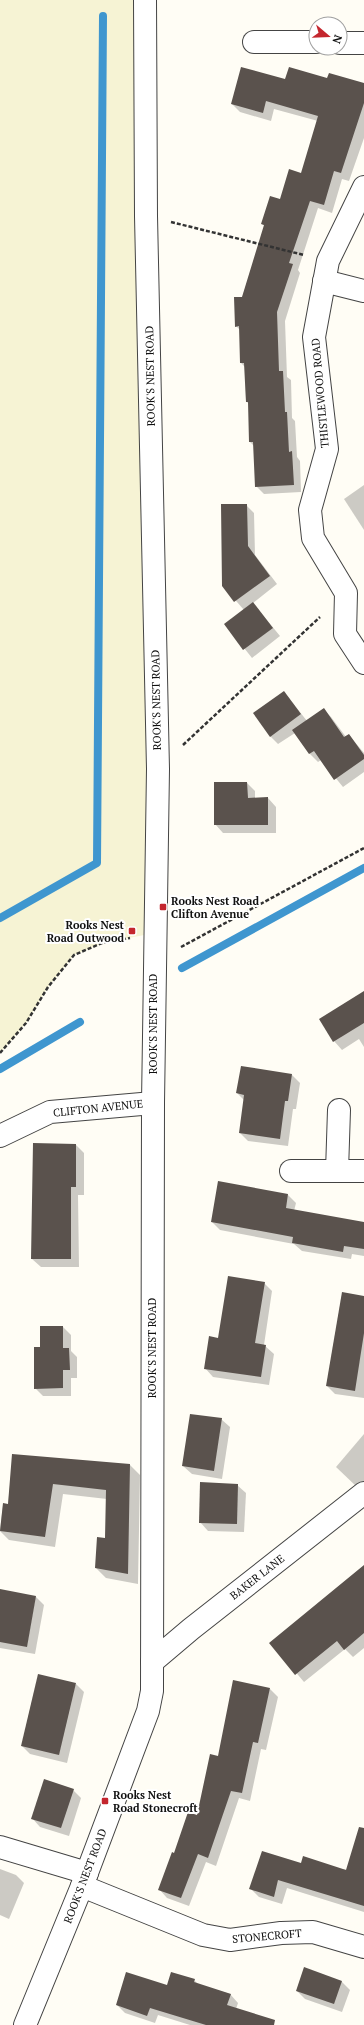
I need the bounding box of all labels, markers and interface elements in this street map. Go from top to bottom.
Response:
north arrow [308,16,348,56]
text: N [329,33,345,46]
street label: ROOK'S NEST ROAD [142,325,158,426]
street label: THISTLEWOOD ROAD [308,337,332,448]
street label: ROOK'S NEST ROAD [148,649,164,750]
place label: Rooks Nest Road Clifton Avenue [171,894,259,921]
marker: Rooks Nest Road Clifton Avenue [158,902,168,912]
place label: Rooks Nest Road Outwood [47,918,125,945]
marker: Rooks Nest Road Outwood [127,926,137,936]
street label: ROOK'S NEST ROAD [146,974,160,1074]
street label: CLIFTON AVENUE [52,1096,144,1120]
street label: ROOK'S NEST ROAD [145,1298,159,1398]
street label: BAKER LANE [227,1551,287,1603]
place label: Rooks Nest Road Stonecroft [113,1788,198,1815]
marker: Rooks Nest Road Stonecroft [100,1796,110,1806]
street label: ROOK'S NEST ROAD [60,1826,110,1925]
street label: STONECROFT [232,1926,303,1946]

